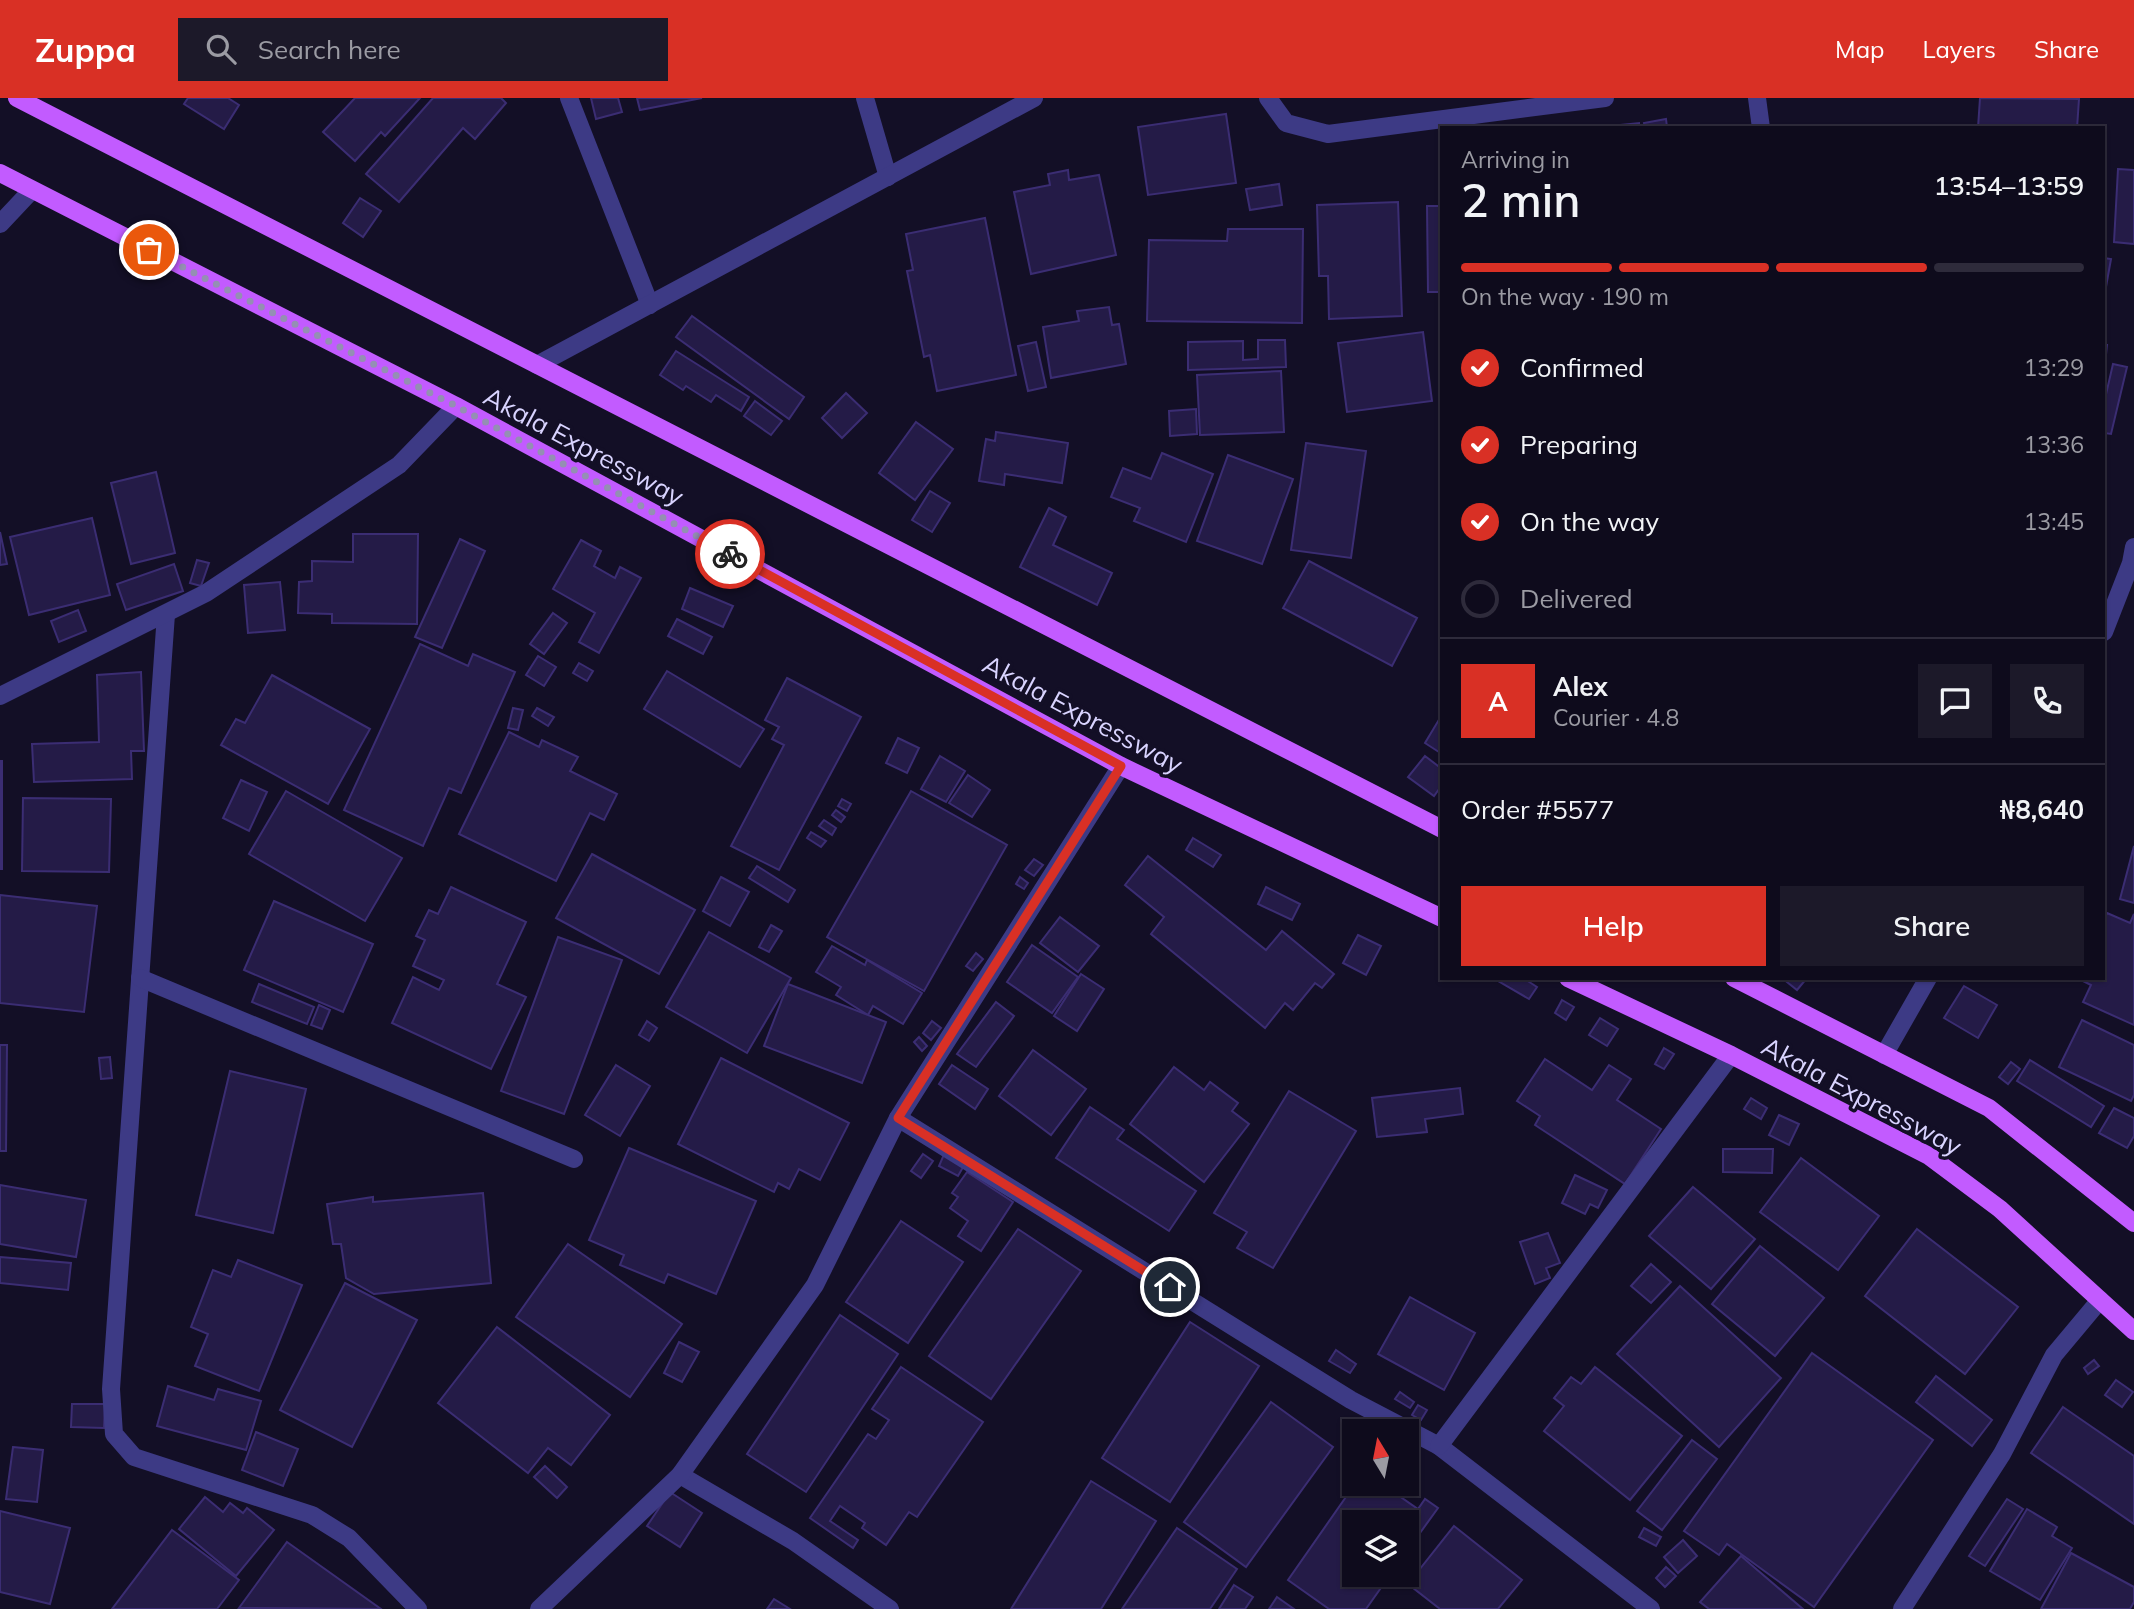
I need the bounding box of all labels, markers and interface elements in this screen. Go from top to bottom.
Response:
search box [178,18,668,81]
text: Zuppa [35,29,136,70]
icon: search [202,30,240,68]
text: Search here [258,33,401,66]
text: Map [1835,34,1884,64]
text: Layers [1922,34,1996,64]
text: Share [2034,34,2099,64]
text: Arriving in [1461,145,1570,174]
text: 13:54–13:59 [1934,169,2084,202]
text: 2 min [1461,171,1580,229]
pin [119,220,179,280]
icon: bag [130,231,168,269]
text: On the way · 190 m [1461,282,1669,311]
icon: check [1461,349,1499,387]
text: Confirmed [1520,351,1644,384]
text: 13:29 [2024,353,2084,382]
street label: Akala Expressway [478,379,690,513]
icon: check [1461,426,1499,464]
text: Preparing [1520,428,1638,461]
text: 13:36 [2024,430,2084,459]
icon: check [1461,503,1499,541]
text: On the way [1520,505,1659,538]
text: 13:45 [2024,507,2084,536]
courier [695,519,765,589]
icon: bike [711,535,749,573]
text: Delivered [1520,582,1633,615]
street label: Akala Expressway [977,647,1189,781]
button: chat [1918,664,1992,738]
button: phone [2010,664,2084,738]
text: Alex [1553,670,1608,703]
text: A [1488,685,1508,718]
text: Courier · 4.8 [1553,703,1679,732]
text: Order #5577 [1461,793,1614,826]
text: ₦8,640 [2000,793,2084,826]
button: Help [1461,886,1766,966]
button: Share [1780,886,2084,966]
street label: Akala Expressway [1756,1029,1968,1163]
pin [1140,1257,1200,1317]
icon: home [1151,1268,1189,1306]
north arrow [1342,1419,1419,1496]
map controls [1342,1419,1419,1587]
button: layers [1342,1510,1419,1587]

